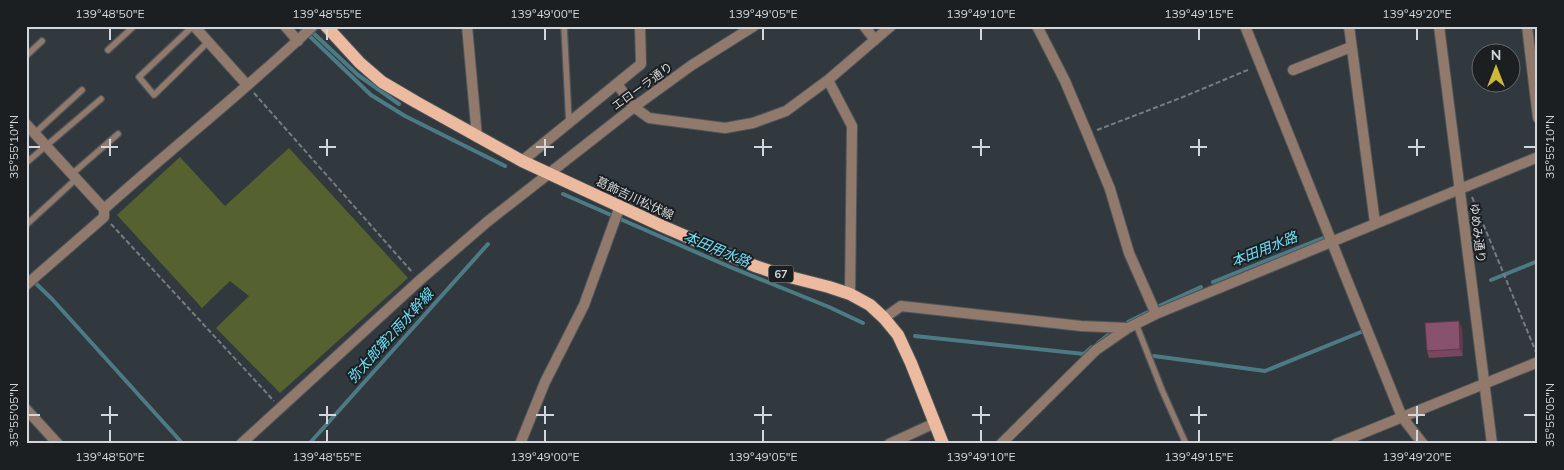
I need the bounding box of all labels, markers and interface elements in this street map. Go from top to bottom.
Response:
text: 139°48'50"E [75,6,145,21]
text: 139°48'55"E [292,6,362,21]
text: 139°49'00"E [510,6,580,21]
text: 139°49'05"E [728,6,798,21]
text: 139°49'10"E [946,6,1016,21]
text: 139°49'15"E [1164,6,1234,21]
text: 139°49'20"E [1382,6,1452,21]
north arrow [1472,42,1522,92]
text: N [1491,46,1501,64]
street label: エローラ通り [608,59,676,113]
text: 35°55'10"N [6,115,21,179]
text: 35°55'10"N [1542,115,1557,179]
street label: 葛飾吉川松伏線 [594,173,676,223]
street label: ゆめみ通り [1467,202,1489,264]
water label: 本田用水路 [681,227,754,271]
water label: 本田用水路 [1228,227,1301,270]
road number: 67 [768,266,794,282]
water label: 弥太郎第2雨水幹線 [343,284,438,387]
text: 35°55'05"N [6,383,21,447]
text: 35°55'05"N [1542,383,1557,447]
text: 139°48'50"E [75,449,145,464]
text: 139°48'55"E [292,449,362,464]
text: 139°49'00"E [510,449,580,464]
text: 139°49'05"E [728,449,798,464]
text: 139°49'10"E [946,449,1016,464]
text: 139°49'15"E [1164,449,1234,464]
text: 139°49'20"E [1382,449,1452,464]

